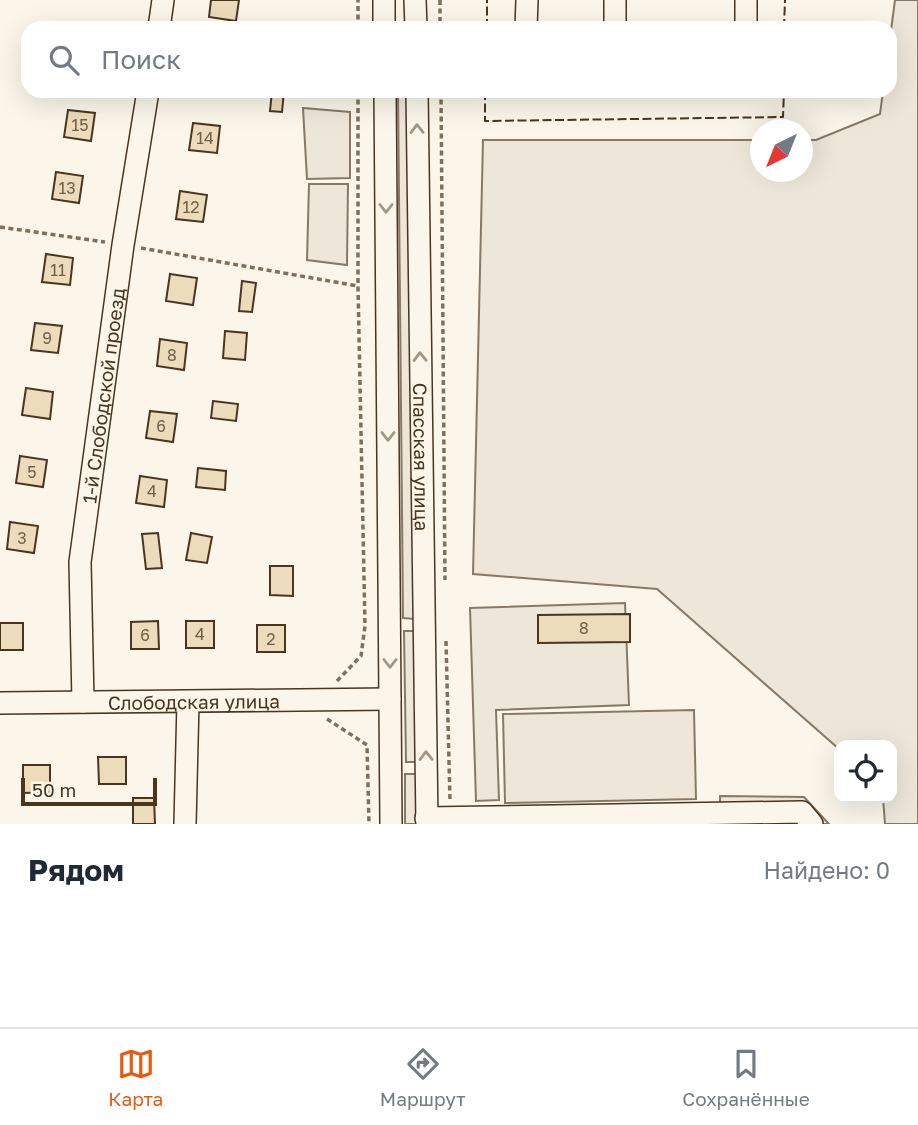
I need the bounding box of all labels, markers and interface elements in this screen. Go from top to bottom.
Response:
search box [21,21,897,98]
icon: search [45,41,83,79]
text: Поиск [101,44,181,75]
house number: 15 [71,115,89,135]
north arrow [750,119,813,182]
one-way arrow [409,124,425,134]
house number: 14 [196,128,214,148]
house number: 13 [58,178,76,198]
house number: 12 [182,197,200,217]
one-way arrow [378,203,394,214]
house number: 11 [50,260,66,280]
street label: 1-й Слободской проезд [77,286,129,505]
house number: 9 [42,328,52,348]
house number: 8 [167,345,177,365]
one-way arrow [412,351,428,362]
street label: Спасская улица [409,383,435,531]
house number: 6 [156,416,166,436]
one-way arrow [380,431,396,441]
house number: 5 [27,462,37,482]
house number: 4 [147,481,157,501]
house number: 3 [17,528,27,548]
house number: 8 [579,618,589,638]
house number: 4 [195,624,205,644]
house number: 6 [140,625,150,645]
house number: 2 [266,629,276,649]
one-way arrow [382,658,398,669]
street label: Слободская улица [108,689,280,713]
map controls [834,740,897,803]
button: locate [834,740,897,803]
one-way arrow [418,750,434,761]
scale bar [21,775,158,807]
text: 50 m [32,778,76,801]
text: Рядом [28,852,124,888]
text: Найдено: 0 [764,856,890,884]
tab: Карта [108,1045,163,1110]
tab: Маршрут [380,1045,466,1110]
tab: Сохранённые [682,1045,810,1110]

